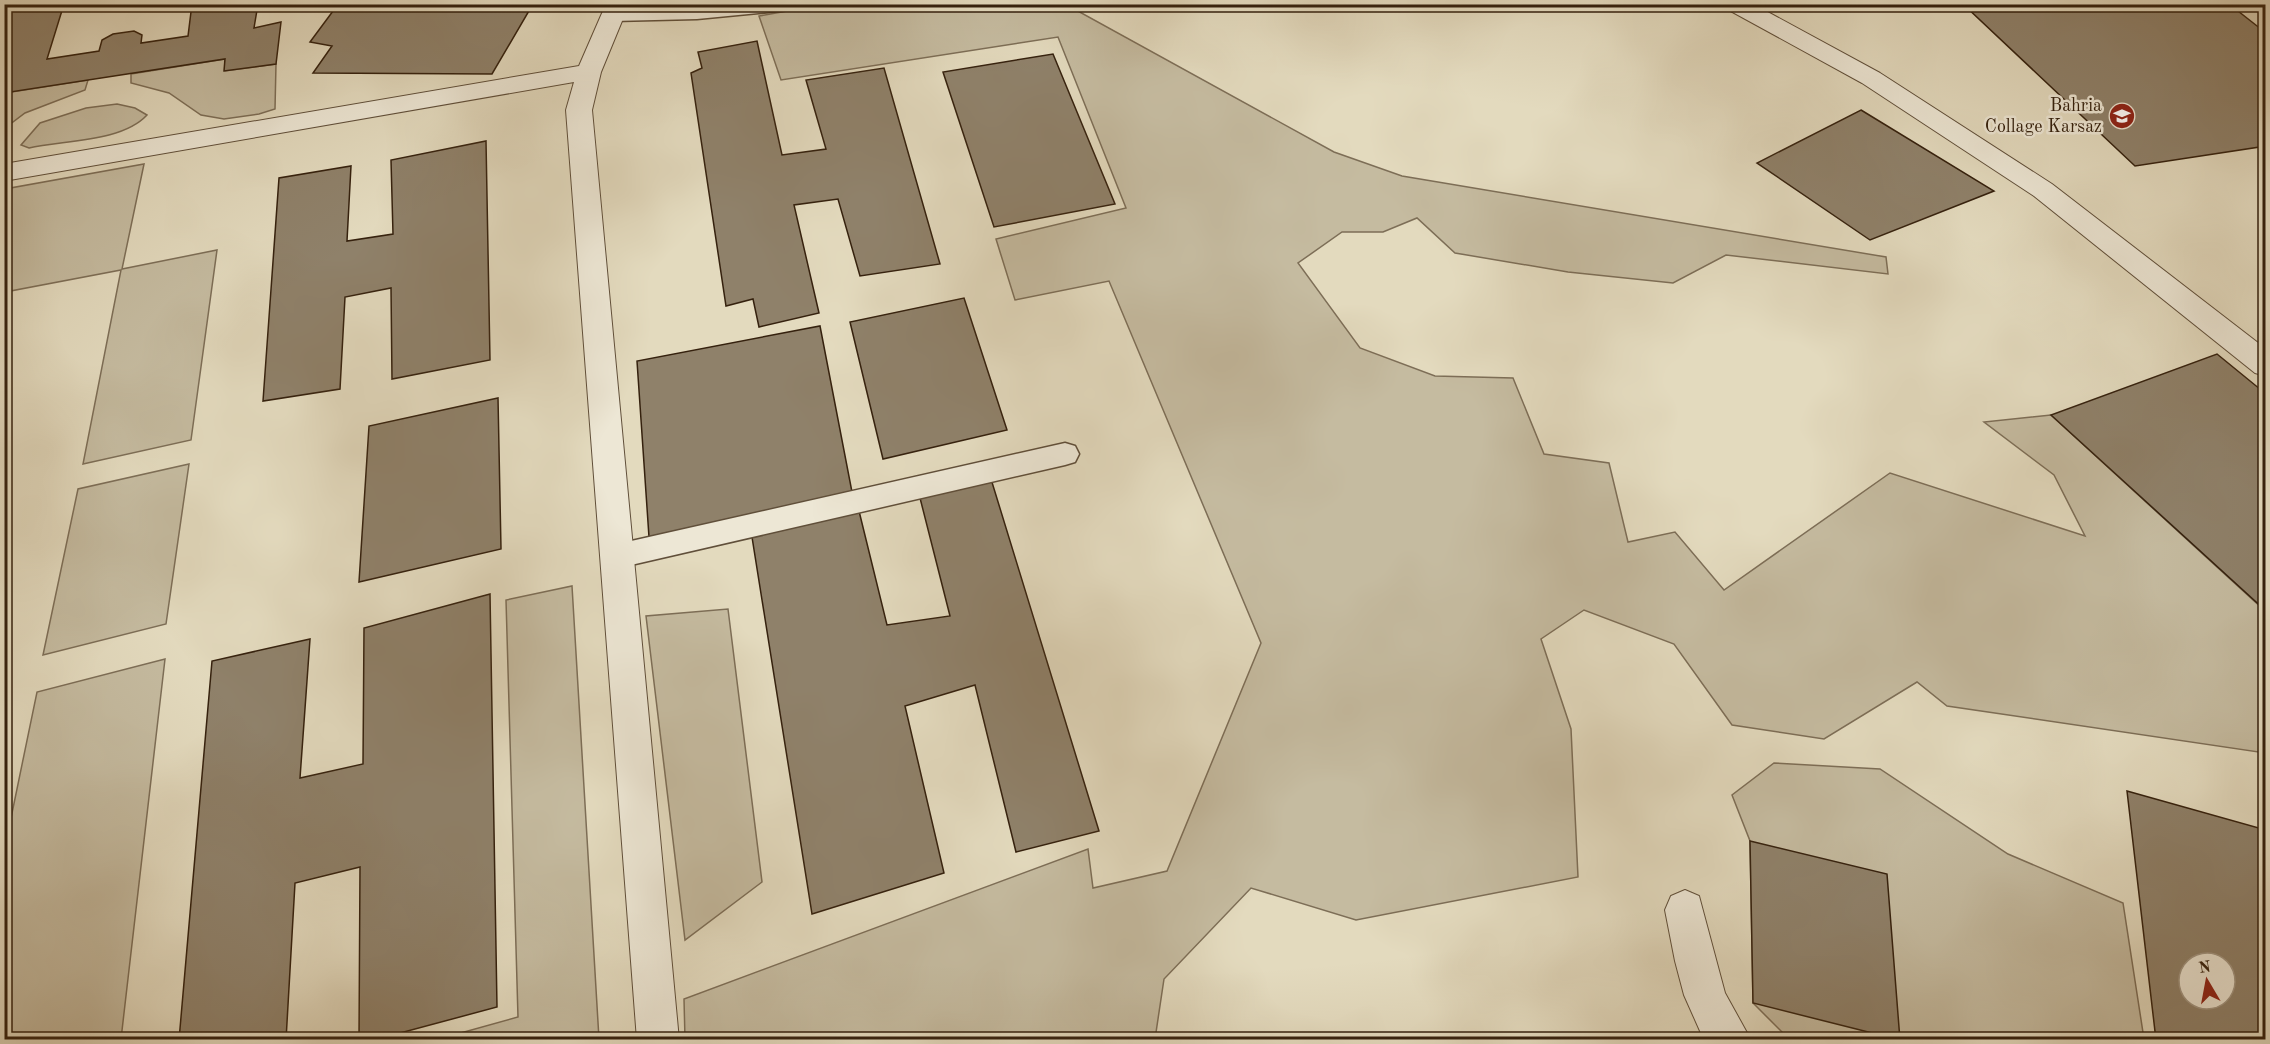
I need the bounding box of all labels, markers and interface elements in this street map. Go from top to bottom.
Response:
place label: Bahria Collage Karsaz [1985,97,2102,136]
school or university icon: Bahria Collage Karsaz [2107,101,2137,131]
north arrow [2177,951,2237,1011]
text: N [2197,959,2213,977]

